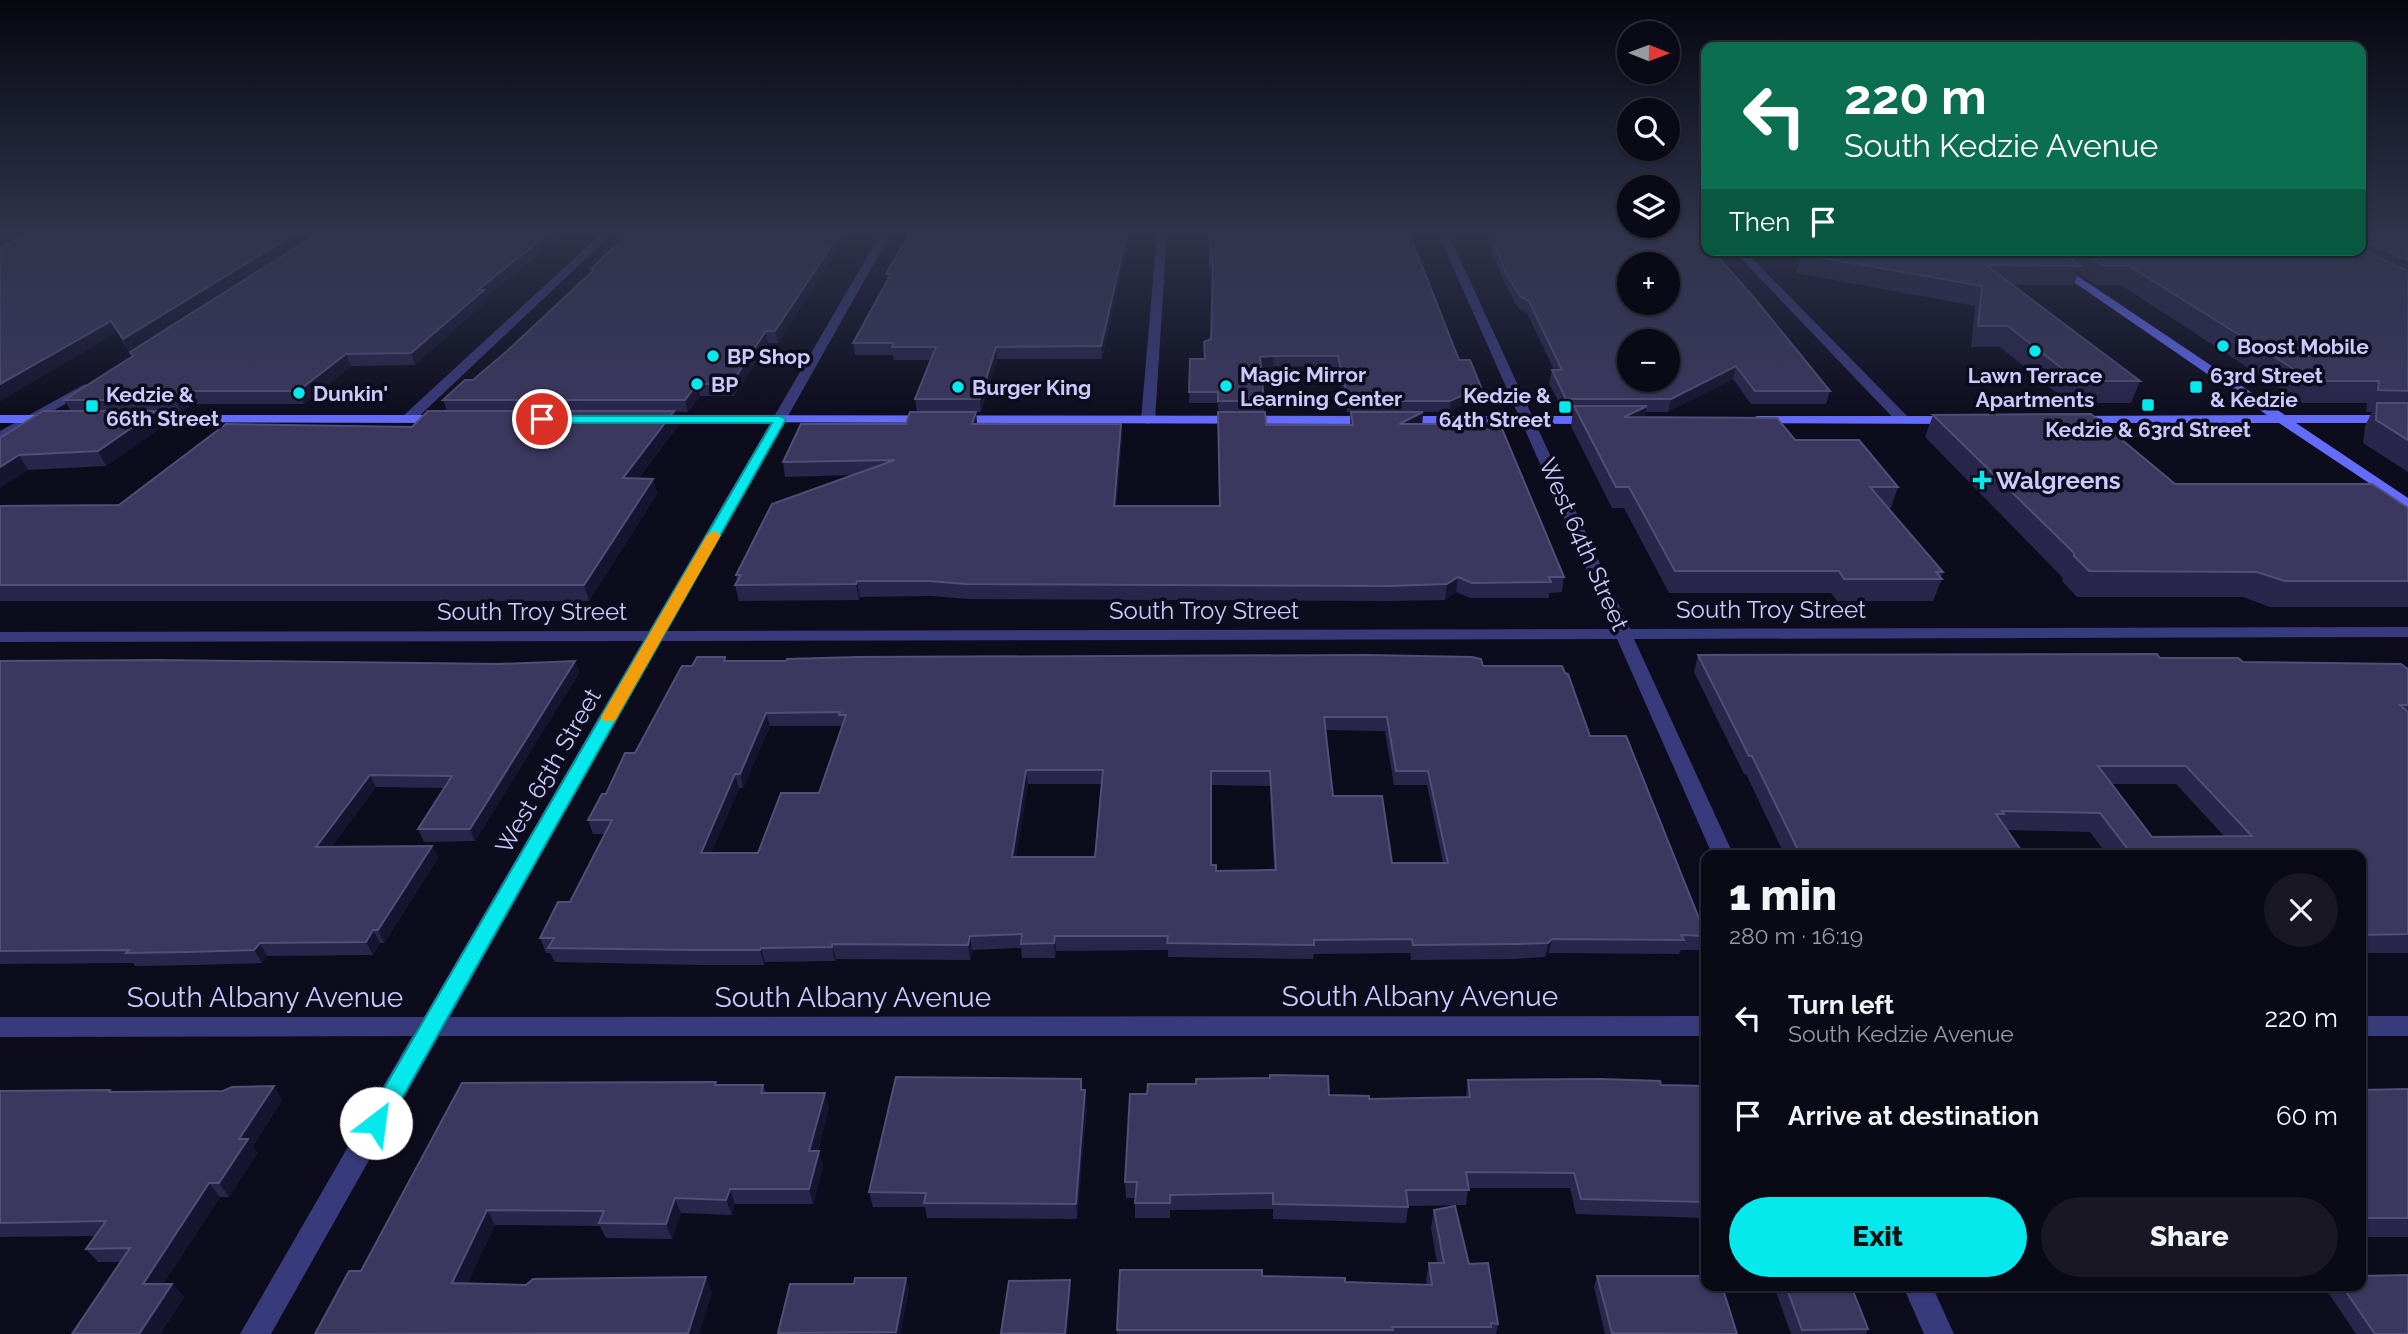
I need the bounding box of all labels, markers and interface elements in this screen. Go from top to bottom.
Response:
north arrow [1617,21,1680,84]
map controls [1617,21,1680,392]
text: 220 m [1844,68,1987,125]
icon: left [1729,70,1820,161]
button: search [1617,98,1680,161]
text: South Kedzie Avenue [1844,127,2158,164]
button: layers [1617,175,1680,238]
icon: arrive [1804,203,1842,241]
text: Then [1729,207,1790,237]
button: + [1617,252,1680,315]
button: − [1617,329,1680,392]
place label: Boost Mobile [2237,334,2369,359]
marker: Boost Mobile [2215,338,2231,354]
marker: Lawn Terrace Apartments [2027,343,2043,359]
place label: BP Shop [727,344,810,369]
marker: BP Shop [705,348,721,364]
place label: Magic Mirror Learning Center [1240,362,1402,411]
place label: Lawn Terrace Apartments [1968,363,2103,412]
place label: 63rd Street & Kedzie [2210,363,2323,412]
place label: BP [711,372,738,397]
place label: Burger King [972,375,1091,400]
marker: BP [689,376,705,392]
marker: Magic Mirror Learning Center [1218,378,1234,394]
marker: Burger King [950,379,966,395]
marker: 63rd Street & Kedzie [2188,379,2204,395]
place label: Dunkin' [313,381,388,406]
place label: Kedzie & 66th Street [106,382,219,431]
place label: Kedzie & 64th Street [1439,383,1551,432]
marker: Dunkin' [291,385,307,401]
pin [512,389,572,449]
marker: Kedzie & 63rd Street [2140,397,2156,413]
marker: Kedzie & 66th Street [84,398,100,414]
marker: Kedzie & 64th Street [1557,399,1573,415]
icon: arrive [523,400,561,438]
place label: Kedzie & 63rd Street [2045,417,2251,442]
street label: West 64th Street [1533,453,1635,635]
place label: Walgreens [1996,466,2121,495]
marker: Walgreens [1974,472,1990,488]
street label: South Troy Street [1676,595,1866,624]
street label: South Troy Street [1109,596,1299,625]
street label: South Troy Street [437,597,627,626]
street label: West 65th Street [489,683,607,859]
text: 1 min [1729,871,1837,920]
button: close [2264,873,2338,947]
text: 280 m · 16:19 [1729,922,1863,949]
street label: South Albany Avenue [1282,980,1558,1013]
street label: South Albany Avenue [127,981,403,1014]
street label: South Albany Avenue [715,981,991,1014]
text: Turn left [1788,990,1894,1020]
icon: left [1729,999,1767,1037]
text: 220 m [2264,1003,2338,1033]
text: South Kedzie Avenue [1788,1020,2014,1047]
position arrow [339,1086,413,1160]
icon: arrive [1729,1097,1767,1135]
text: Arrive at destination [1788,1101,2039,1131]
text: 60 m [2276,1101,2338,1131]
button: Exit [1729,1197,2027,1277]
button: Share [2041,1197,2338,1277]

